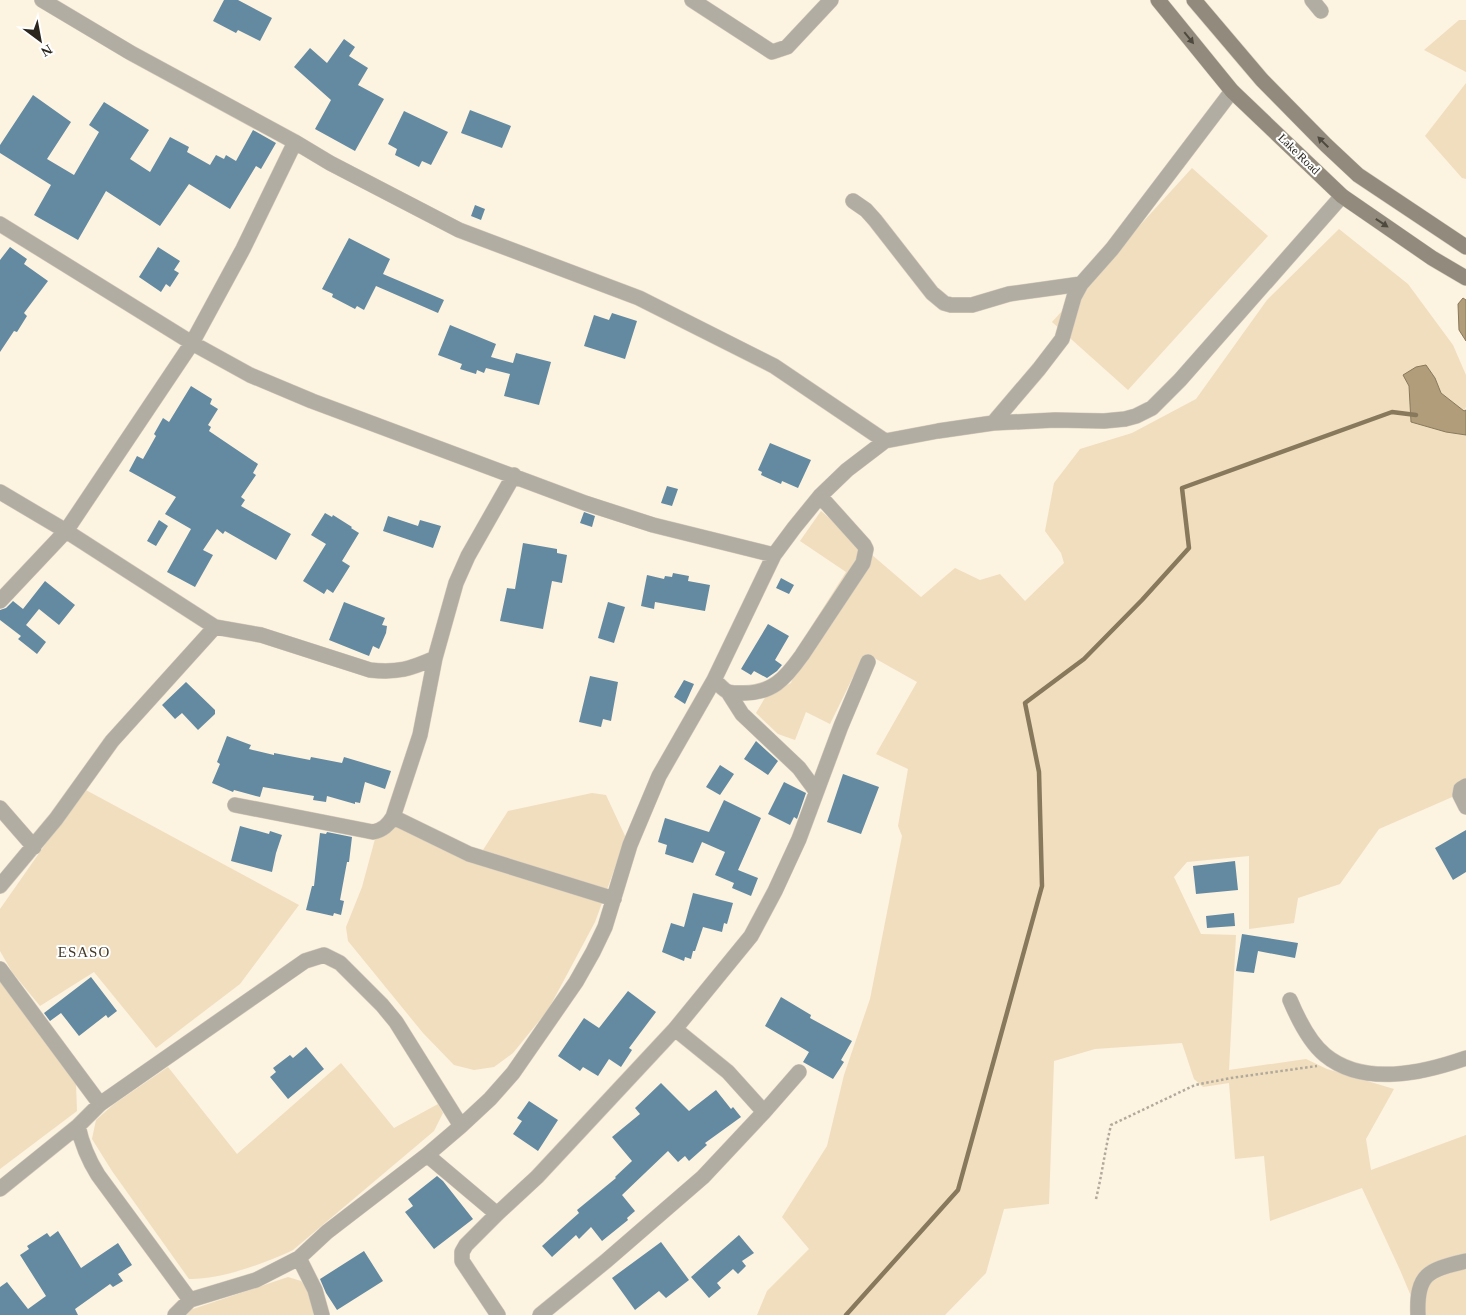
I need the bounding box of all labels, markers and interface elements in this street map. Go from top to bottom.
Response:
north arrow [15,15,65,65]
one-way arrow [1184,31,1195,44]
text: N [38,42,55,60]
street label: Lake Road [1275,131,1323,177]
one-way arrow [1317,136,1329,148]
one-way arrow [1375,218,1389,228]
district label: ESASO [58,944,110,960]

